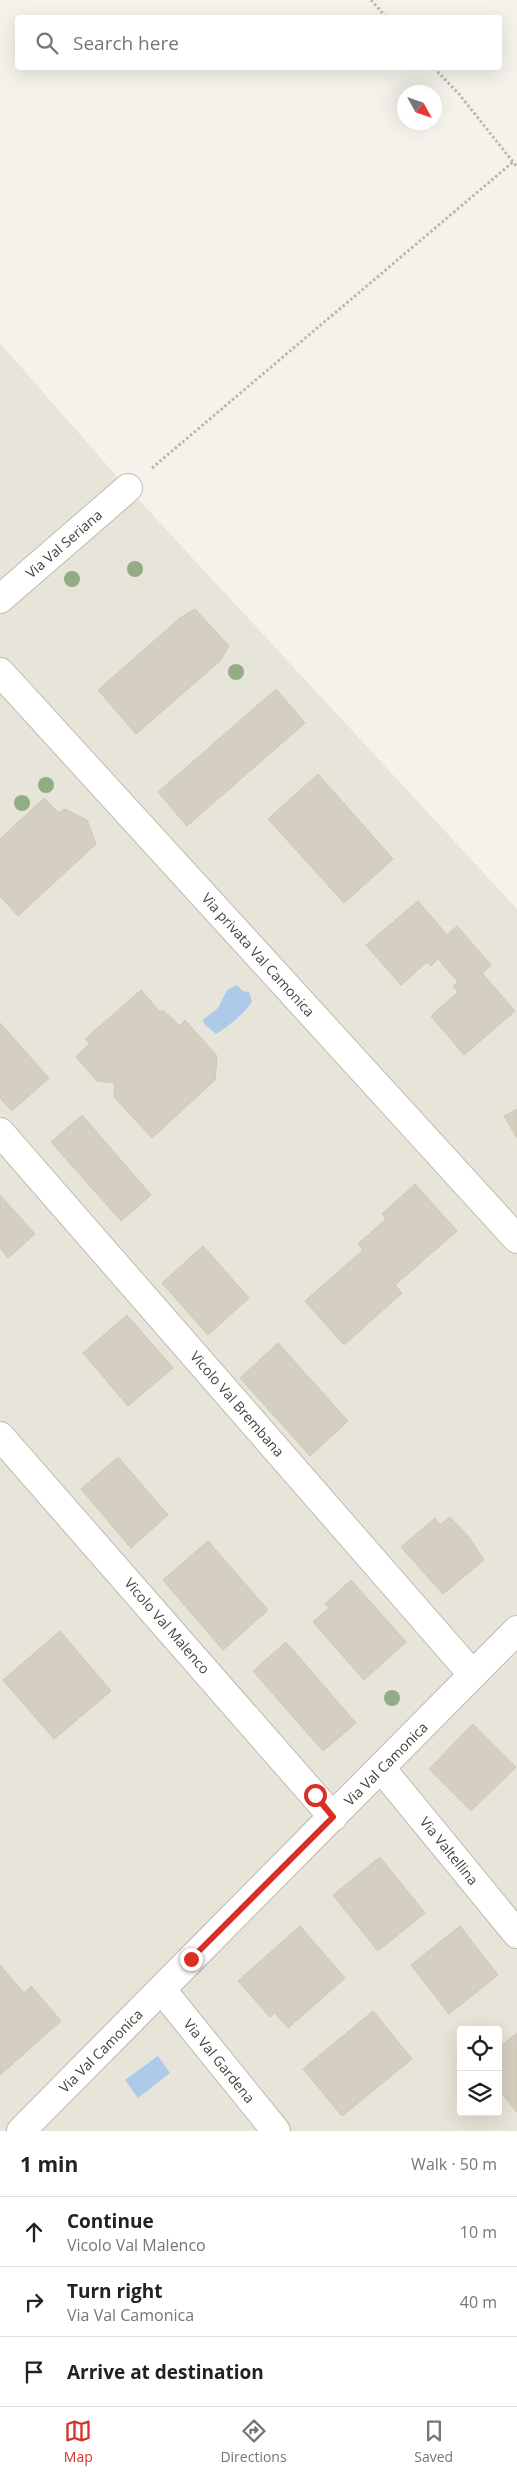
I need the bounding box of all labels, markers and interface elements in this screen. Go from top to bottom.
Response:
search box [15,15,502,70]
icon: search [33,29,61,57]
text: Search here [73,30,179,56]
north arrow [397,85,442,130]
street label: Via Val Seriana [21,505,106,582]
street label: Via privata Val Camonica [198,889,319,1021]
street label: Vicolo Val Brembana [186,1347,289,1461]
street label: Vicolo Val Malenco [120,1574,214,1678]
street label: Via Val Camonica [340,1718,432,1810]
route start [304,1784,327,1807]
street label: Via Valtellina [416,1813,483,1889]
route end [180,1948,203,1971]
street label: Via Val Camonica [55,2005,147,2097]
street label: Via Val Gardena [180,2015,259,2107]
map controls [457,2026,502,2116]
button: locate [457,2026,502,2071]
button: layers [457,2071,502,2116]
text: 1 min [20,2150,78,2178]
text: Walk · 50 m [411,2153,497,2175]
text: Continue [67,2208,154,2234]
icon: ahead [20,2218,48,2246]
text: 10 m [460,2221,497,2243]
text: Vicolo Val Malenco [67,2234,206,2256]
text: Turn right [67,2278,162,2304]
icon: right [20,2288,48,2316]
text: 40 m [460,2291,497,2313]
text: Via Val Camonica [67,2304,194,2326]
icon: arrive [20,2358,48,2386]
text: Arrive at destination [67,2359,264,2385]
tab: Map [64,2417,93,2466]
tab: Directions [220,2417,287,2466]
tab: Saved [414,2417,453,2466]

